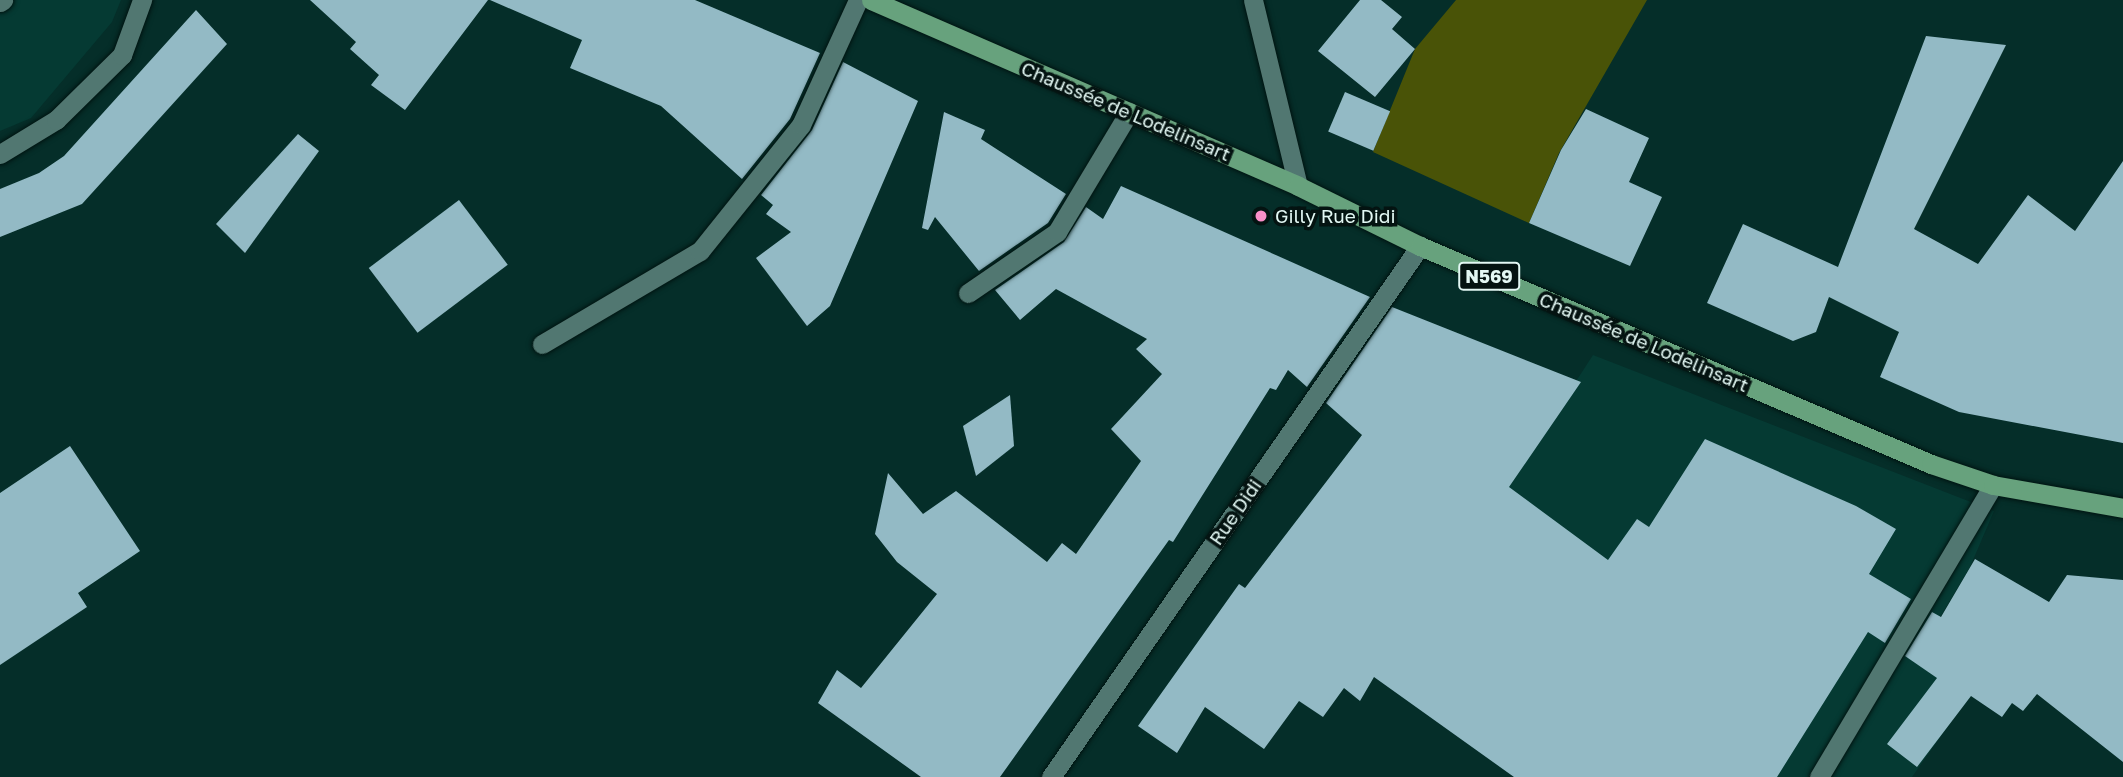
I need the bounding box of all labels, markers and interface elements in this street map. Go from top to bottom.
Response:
street label: Chaussée de Lodelinsart [1018,57,1234,165]
place label: Gilly Rue Didi [1275,205,1396,227]
marker: Gilly Rue Didi [1253,208,1269,224]
road number: N569 [1458,262,1520,290]
street label: Chaussée de Lodelinsart [1536,288,1752,396]
street label: Rue Didi [1204,475,1266,549]

